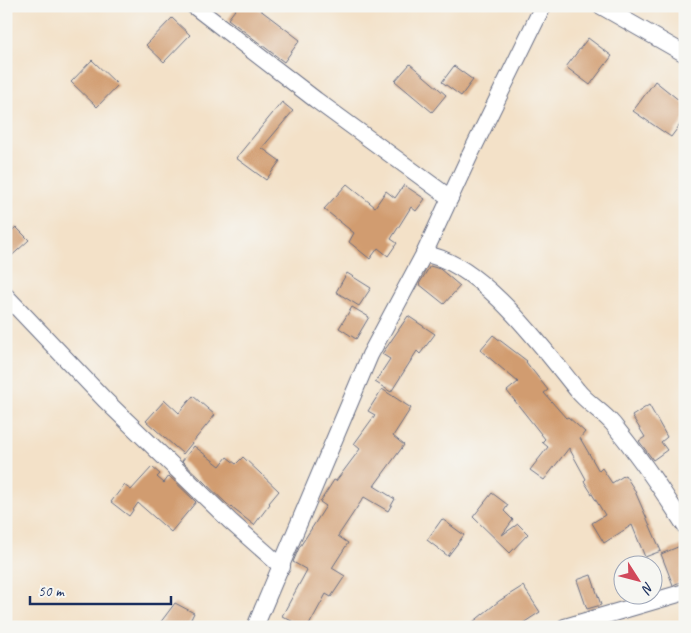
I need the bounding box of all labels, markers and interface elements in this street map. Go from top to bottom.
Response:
north arrow [614,556,664,606]
scale bar [30,573,171,605]
text: N [637,579,658,598]
text: 50 m [38,582,65,601]

